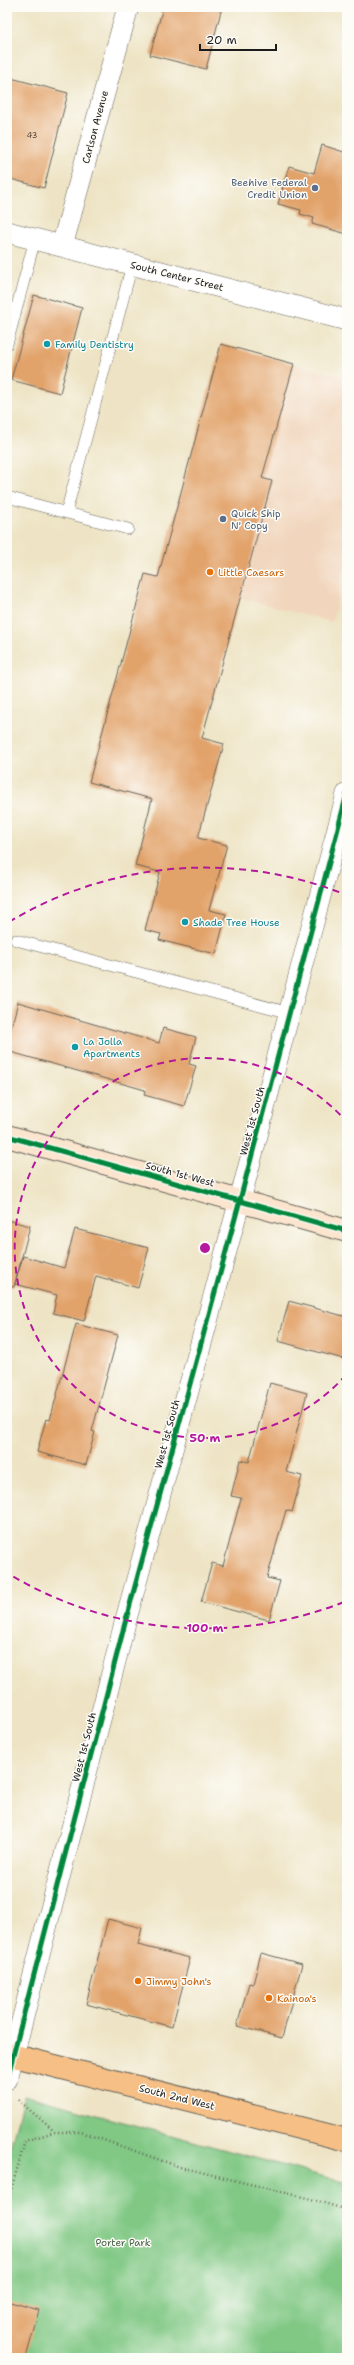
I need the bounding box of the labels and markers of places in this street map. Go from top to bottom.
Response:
place label: Beehive Federal Credit Union [231,176,307,201]
marker: Beehive Federal Credit Union [310,183,320,193]
place label: Family Dentistry [55,338,134,351]
marker: Family Dentistry [42,339,52,349]
place label: Quick Ship N' Copy [231,507,281,532]
marker: Quick Ship N' Copy [218,514,228,524]
place label: Little Caesars [218,566,284,579]
marker: Little Caesars [205,567,215,577]
place label: Shade Tree House [193,916,280,929]
marker: Shade Tree House [180,917,190,927]
place label: La Jolla Apartments [83,1035,140,1060]
marker: La Jolla Apartments [70,1042,80,1052]
centre of rings [198,1241,212,1255]
place label: Jimmy John's [146,1975,212,1988]
marker: Jimmy John's [133,1976,143,1986]
place label: Kainoa's [277,1992,316,2005]
marker: Kainoa's [264,1993,274,2003]

